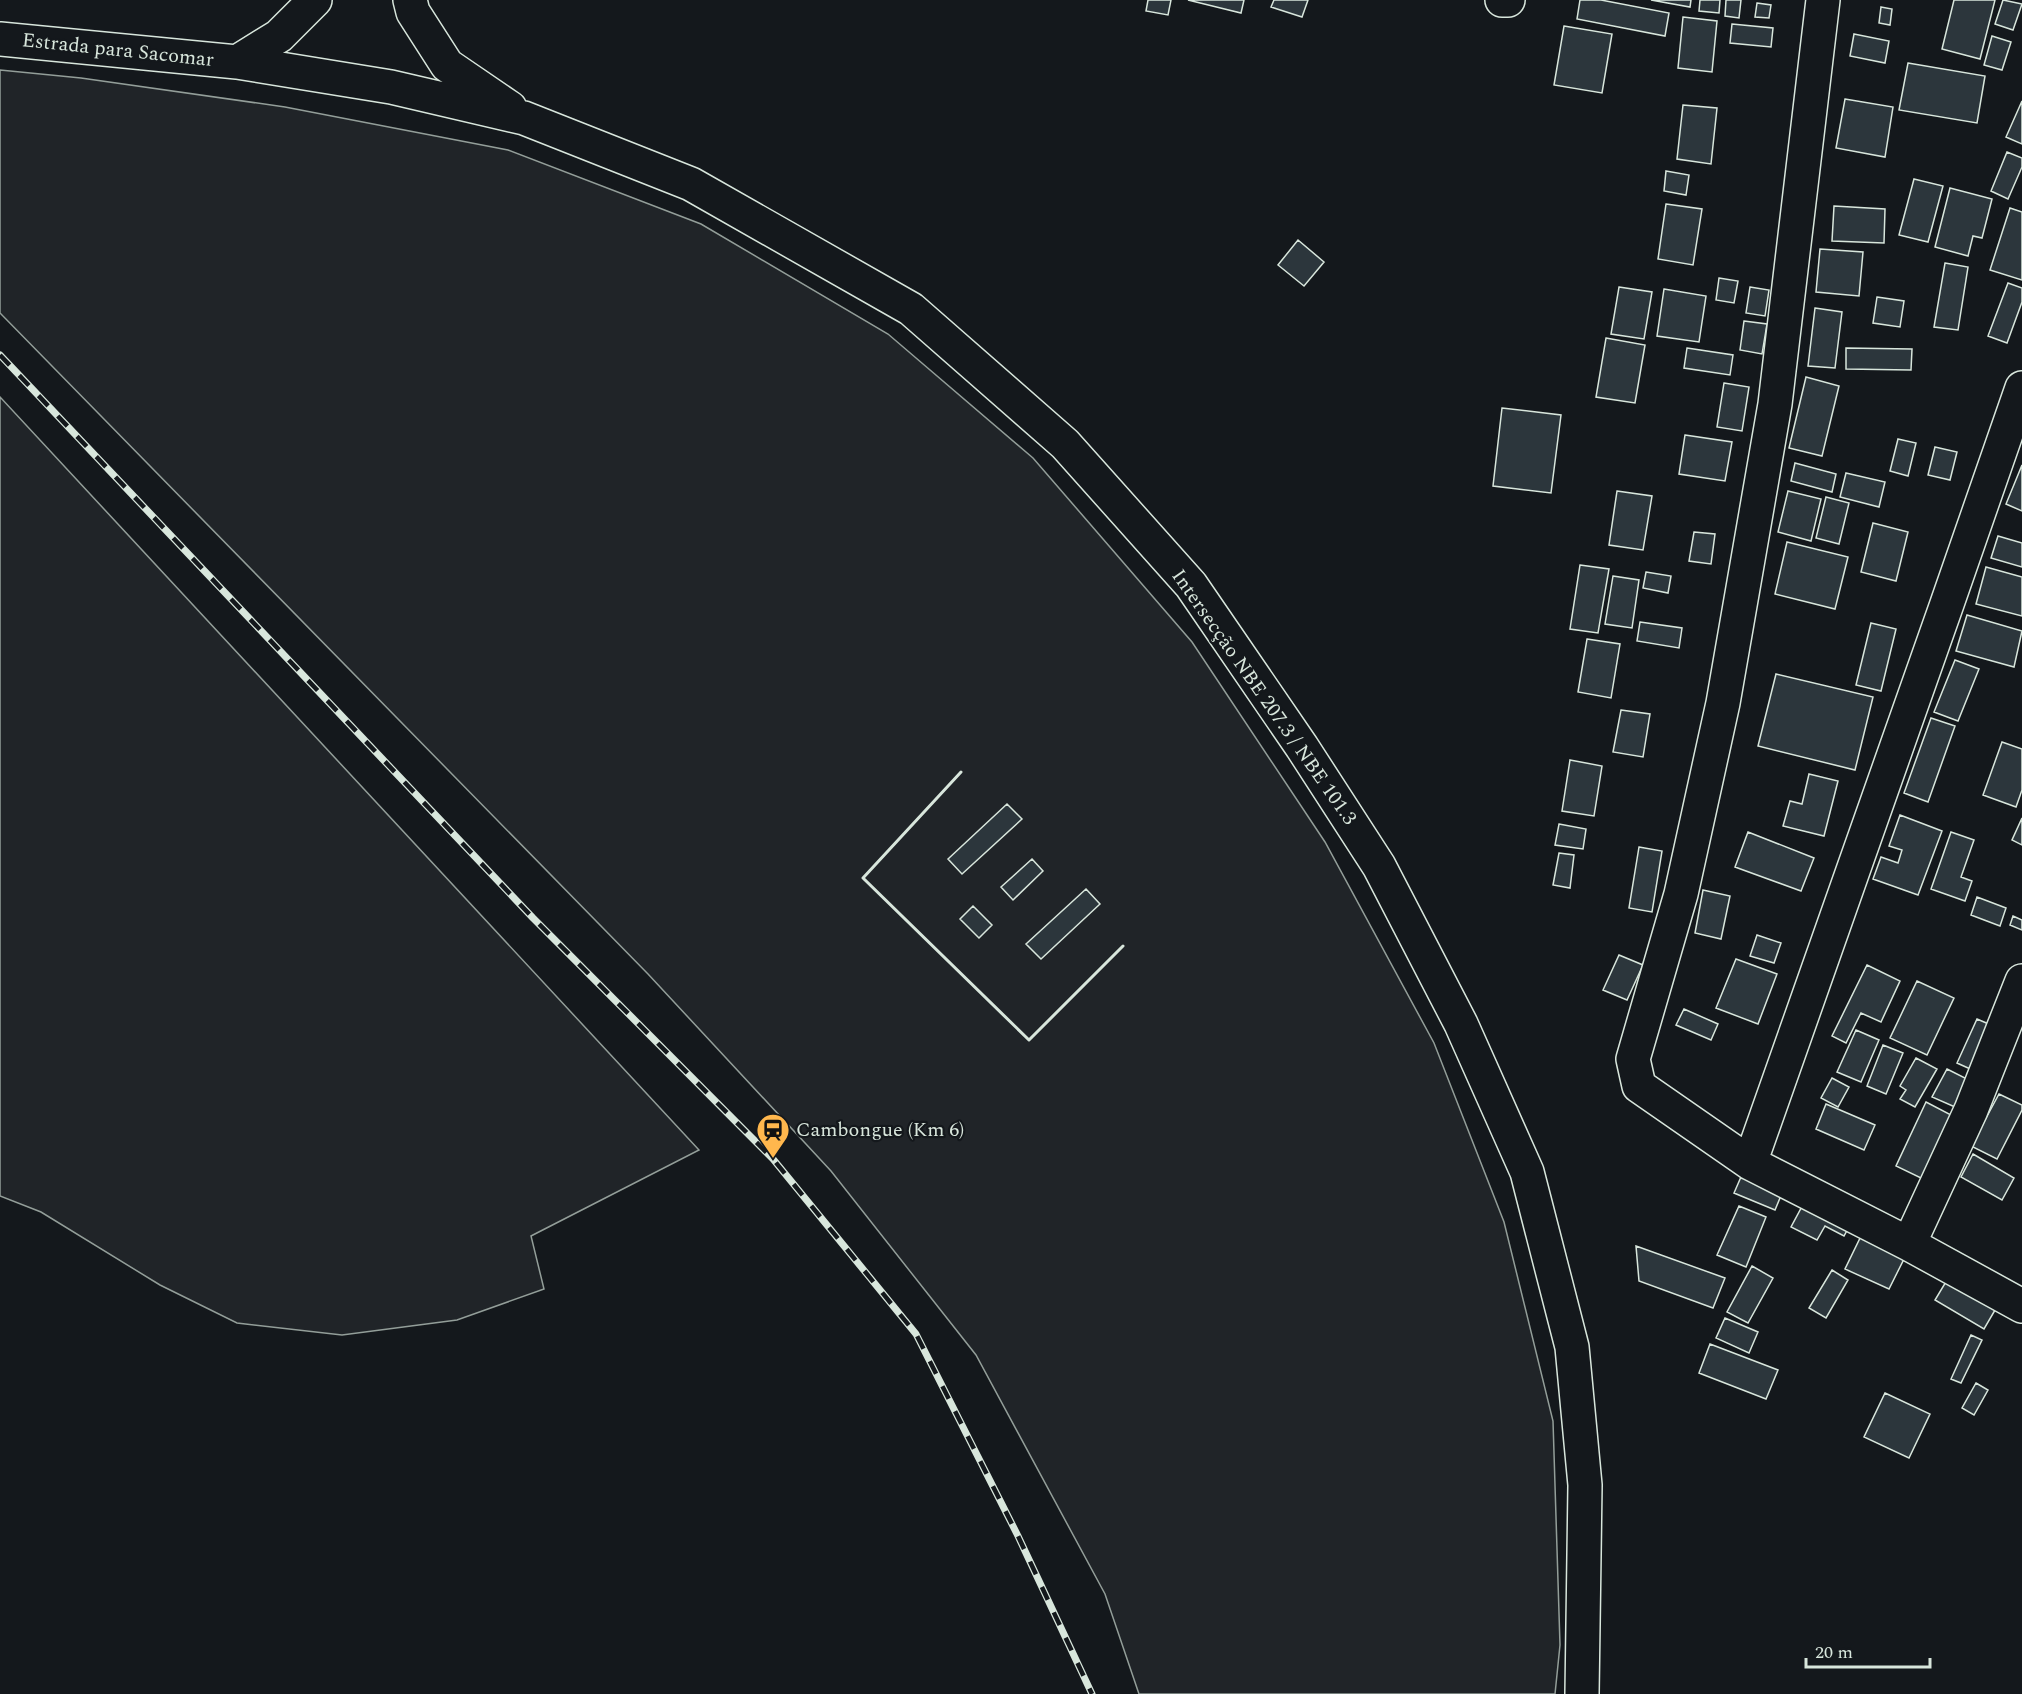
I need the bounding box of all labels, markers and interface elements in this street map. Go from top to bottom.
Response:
street label: Estrada para Sacomar [21,25,215,75]
street label: Intersecção NBE 207.3 / NBE 101.3 [1164,563,1364,831]
station icon: Cambongue (Km 6) [755,1112,791,1159]
place label: Cambongue (Km 6) [796,1115,964,1145]
scale bar [1806,1631,1930,1669]
text: 20 m [1815,1639,1853,1666]

